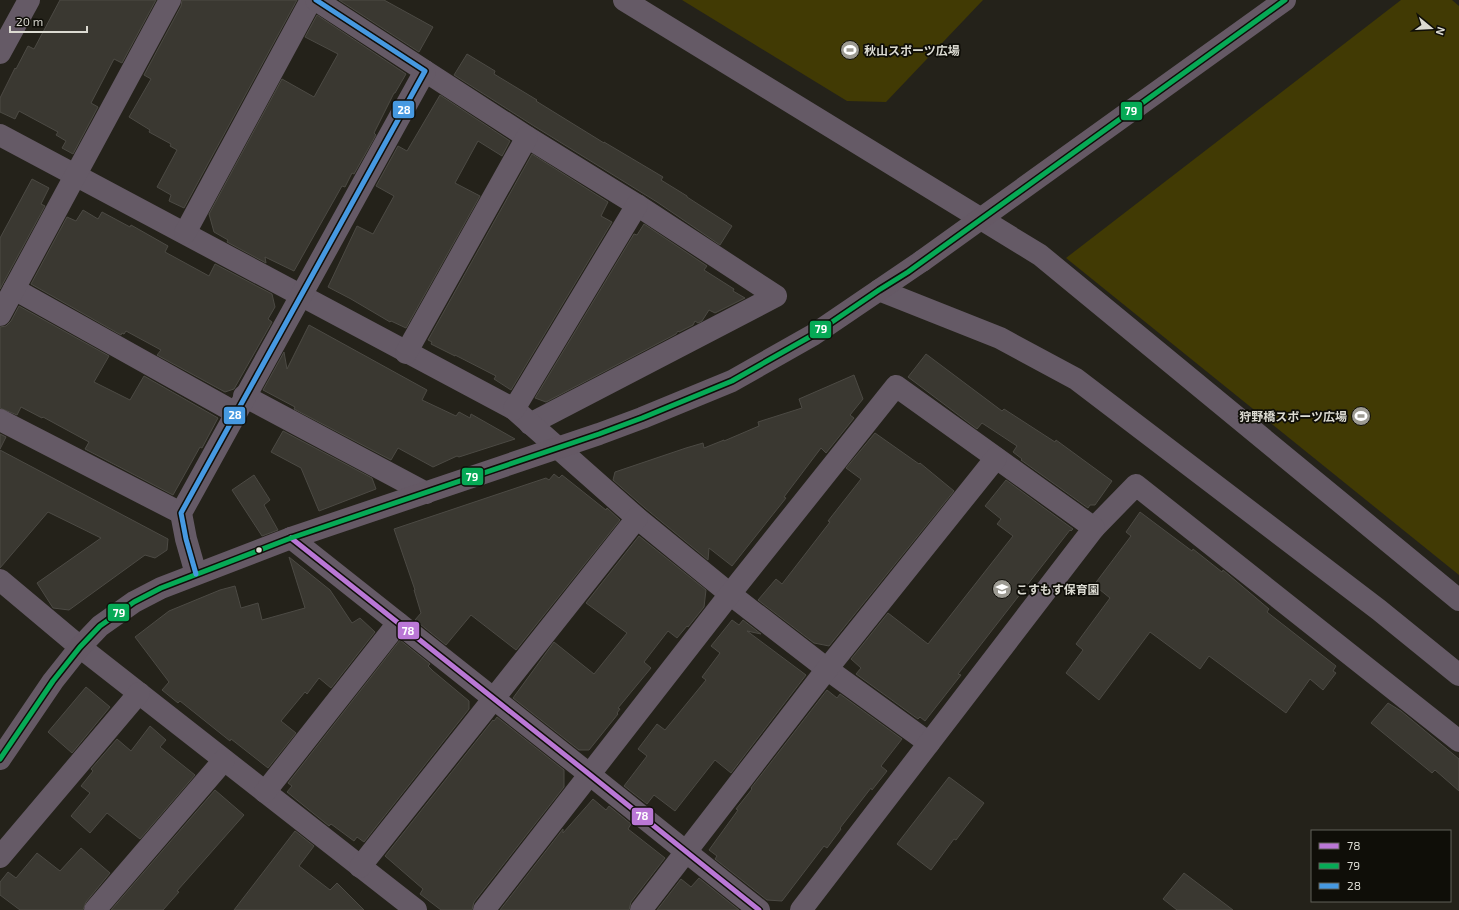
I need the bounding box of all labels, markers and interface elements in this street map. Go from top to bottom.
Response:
scale bar [10,8,87,34]
north arrow [1411,8,1451,48]
text: 20 m [16,14,43,28]
text: N [1434,25,1448,37]
sports icon: 秋山スポーツ広場 [839,39,861,61]
place label: 秋山スポーツ広場 [864,43,960,57]
line badge: 28 [392,100,415,119]
line badge: 79 [1120,101,1143,121]
text: 28 [397,103,411,116]
text: 79 [1125,104,1137,117]
line badge: 79 [809,320,832,339]
text: 79 [815,322,827,335]
sports icon: 狩野橋スポーツ広場 [1350,405,1372,427]
line badge: 28 [223,406,246,425]
text: 28 [228,408,242,421]
place label: 狩野橋スポーツ広場 [1239,409,1347,423]
line badge: 79 [461,467,484,486]
text: 79 [466,470,478,483]
unlabelled marker [254,545,264,555]
school or university icon: こすもす保育園 [991,578,1013,600]
place label: こすもす保育園 [1016,582,1100,596]
line badge: 79 [107,603,130,622]
text: 79 [113,606,125,619]
line badge: 78 [397,621,420,640]
text: 78 [402,624,414,637]
line badge: 78 [631,807,654,826]
text: 78 [636,809,648,822]
legend [1311,830,1451,902]
text: 78 [1347,838,1360,852]
text: 79 [1347,858,1360,872]
text: 28 [1347,878,1361,892]

